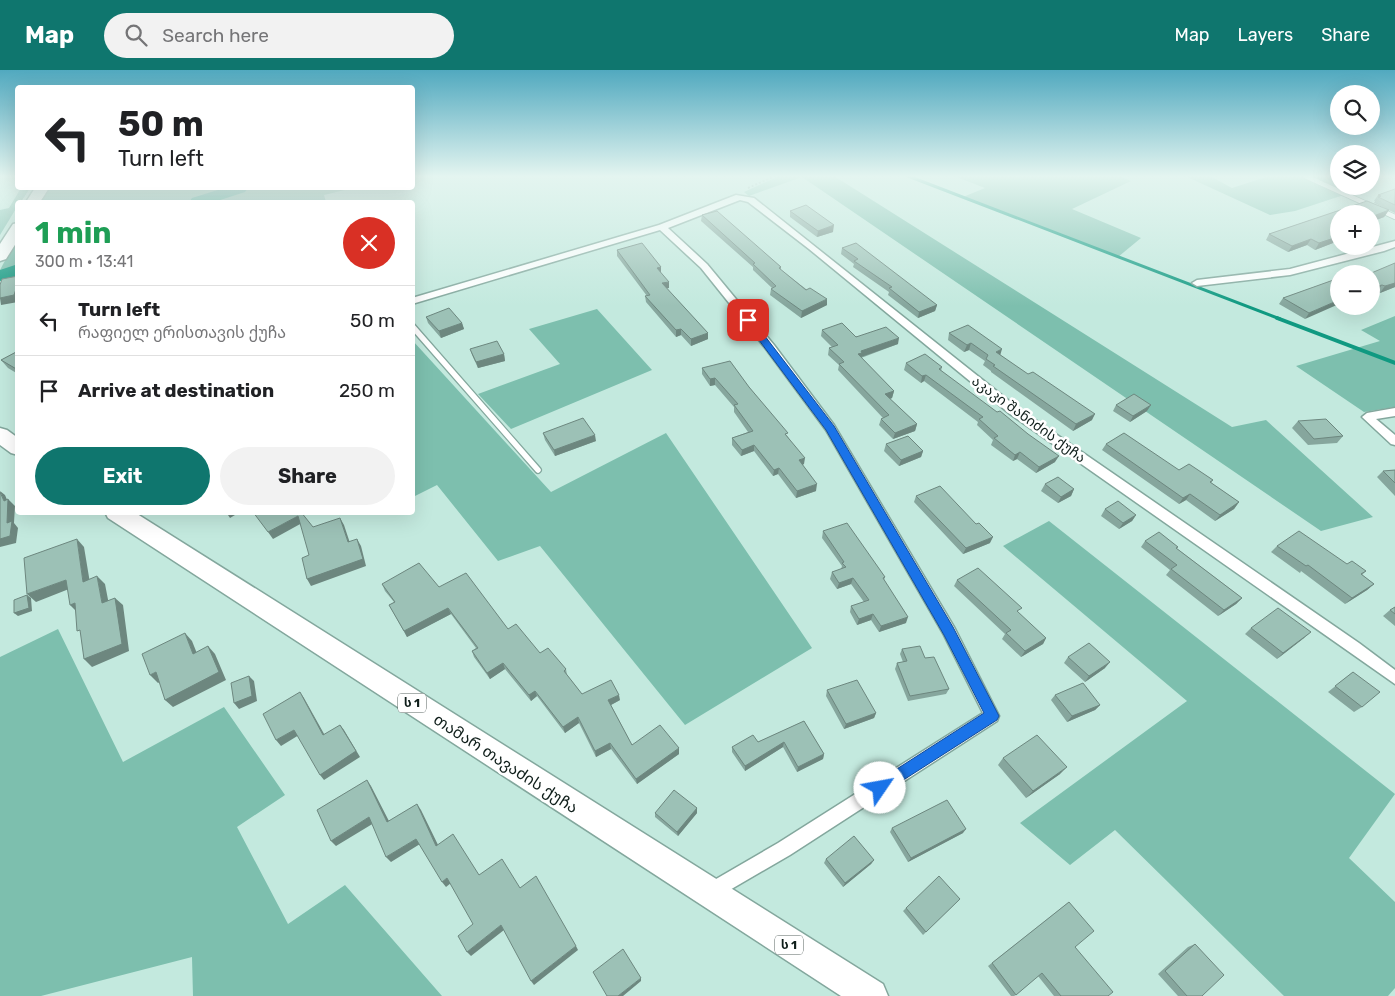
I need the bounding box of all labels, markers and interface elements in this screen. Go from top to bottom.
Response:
search box [104,13,454,58]
text: Map [25,21,74,49]
icon: search [122,21,150,49]
text: Search here [162,24,269,47]
text: Map [1175,24,1210,46]
text: Layers [1238,24,1293,46]
text: Share [1321,24,1370,46]
map controls [1330,85,1380,315]
button: search [1330,85,1380,135]
text: 50 m [118,103,204,145]
icon: left [35,105,100,170]
text: Turn left [118,145,204,172]
button: layers [1330,145,1380,195]
button: + [1330,205,1380,255]
text: 1 min [35,215,112,251]
button: close [343,217,395,269]
text: 300 m · 13:41 [35,252,133,271]
button: − [1330,265,1380,315]
text: Turn left [78,298,160,321]
pin [727,299,769,341]
icon: arrive [734,306,762,334]
icon: left [35,307,63,335]
text: 50 m [350,309,395,332]
text: რაფიელ ერისთავის ქუჩა [78,323,286,342]
street label: აკაკი შანიძის ქუჩა [969,372,1089,466]
icon: arrive [35,377,63,405]
text: Arrive at destination [78,379,274,402]
text: 250 m [339,379,395,402]
button: Exit [35,447,210,505]
button: Share [220,447,395,505]
road number: ს 1 [398,694,426,712]
street label: თამარ თავაძის ქუჩა [430,710,581,817]
position arrow [853,761,905,813]
road number: ს 1 [775,936,803,954]

